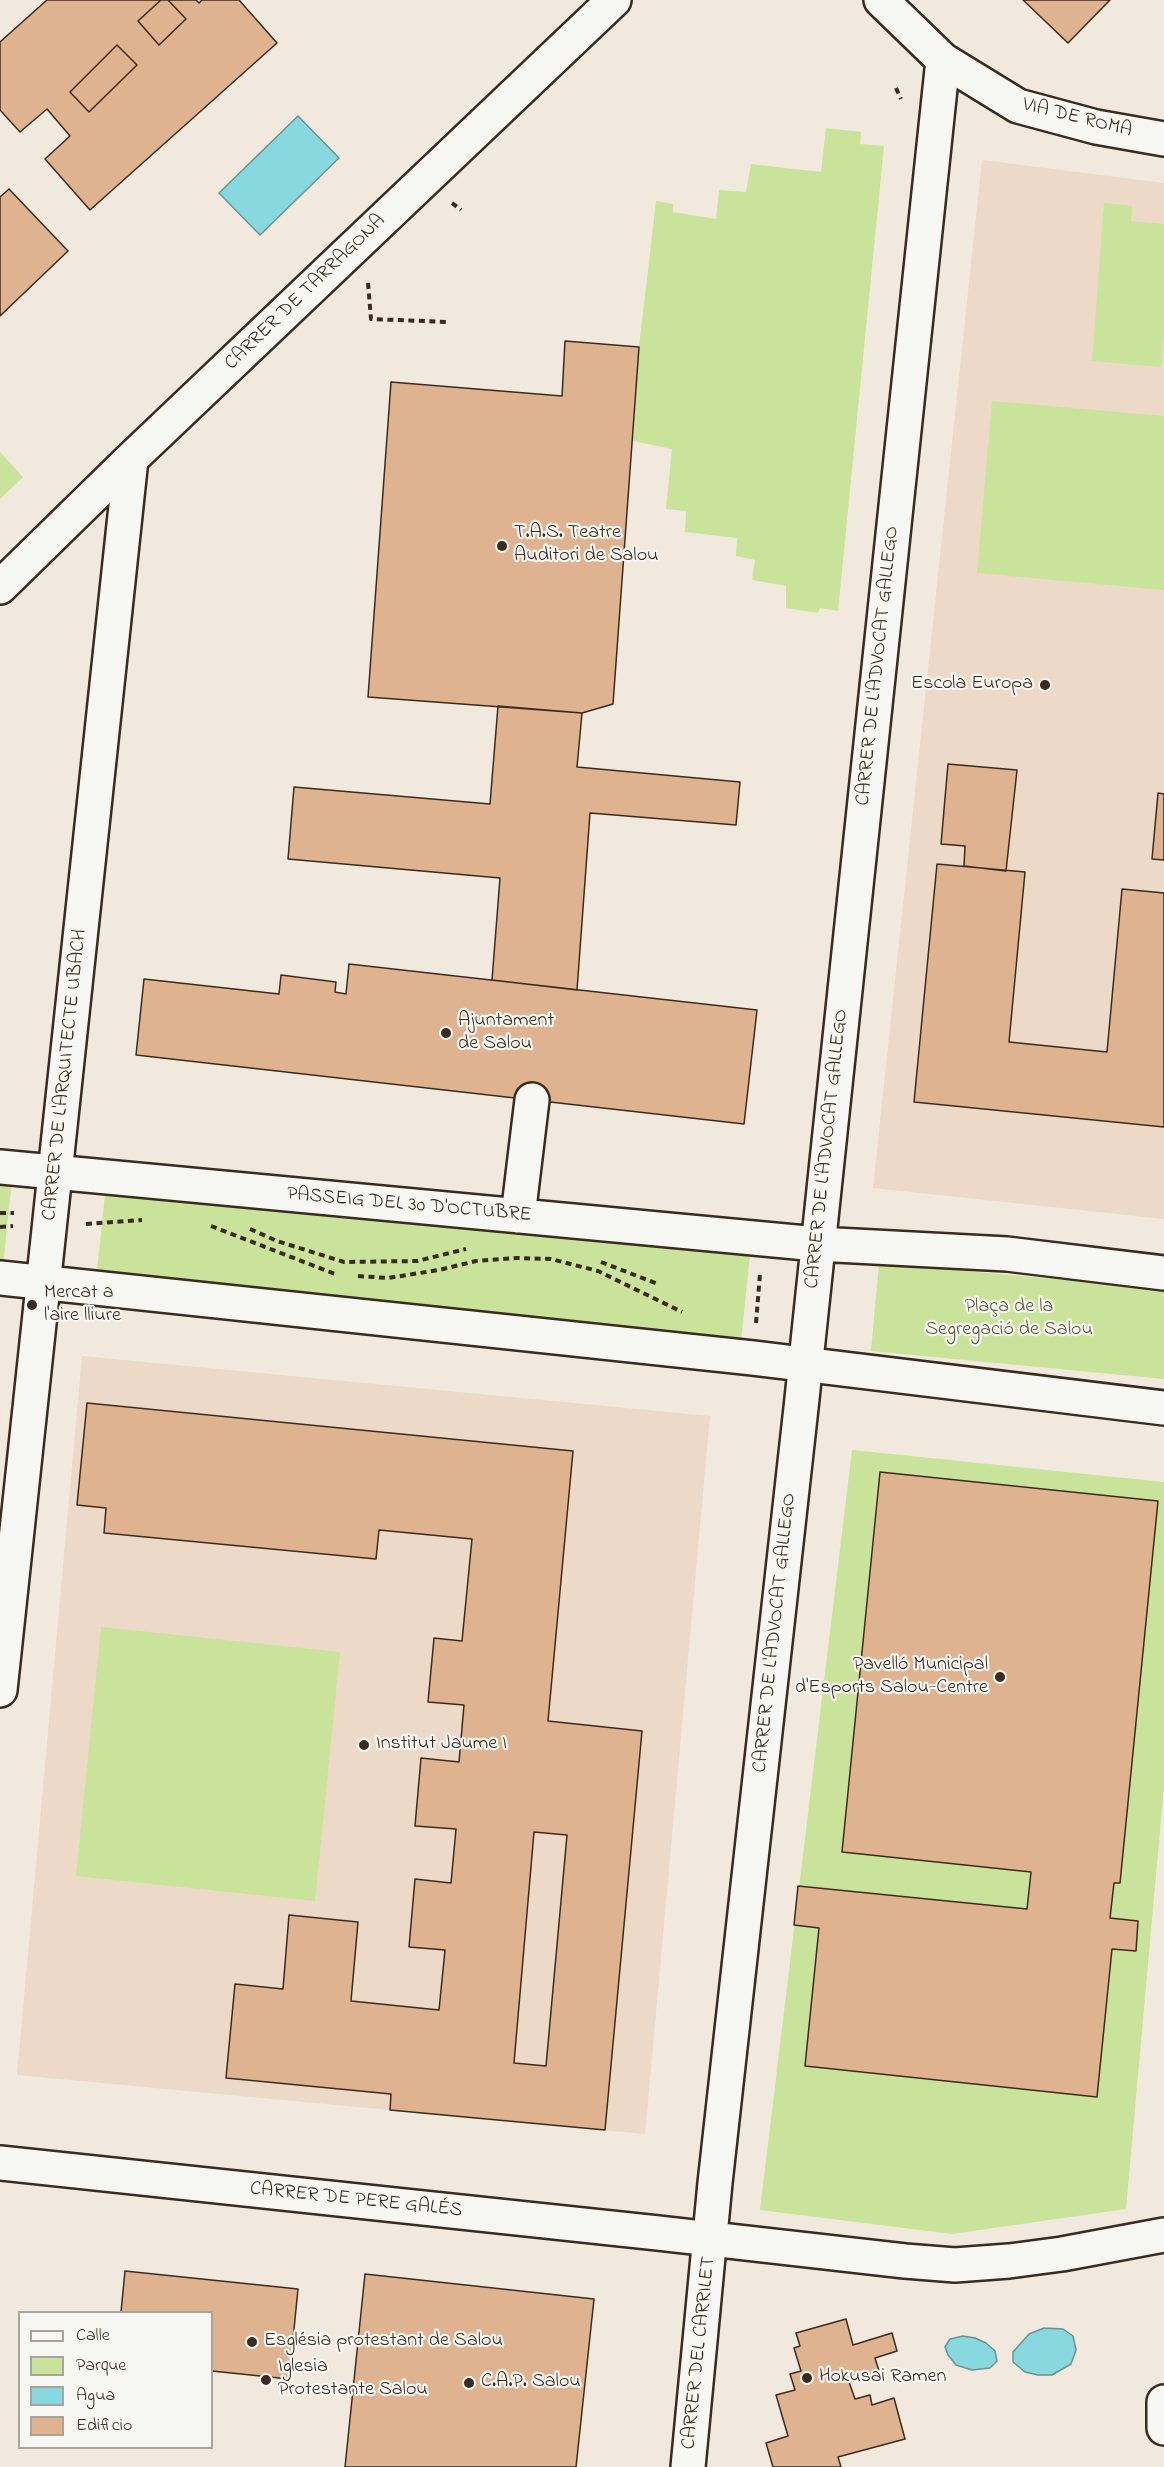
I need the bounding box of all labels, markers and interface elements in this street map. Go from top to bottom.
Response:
street label: VIA DE ROMA [1020,94,1134,144]
street label: CARRER DE TARRAGONA [221,210,391,376]
place label: T.A.S. Teatre Auditori de Salou [514,522,658,569]
street label: CARRER DE L'ADVOCAT GALLEGO [852,525,906,807]
marker: T.A.S. Teatre Auditori de Salou [495,539,509,553]
place label: Escola Europa [911,673,1033,697]
marker: Escola Europa [1038,678,1052,692]
street label: CARRER DE L'ARQUITECTE UBACH [39,928,93,1222]
street label: CARRER DE L'ADVOCAT GALLEGO [801,1008,855,1290]
place label: Ajuntament de Salou [458,1010,554,1057]
marker: Ajuntament de Salou [439,1026,453,1040]
street label: PASSEIG DEL 30 D'OCTUBRE [286,1183,532,1229]
place label: Mercat a l'aire lliure [44,1282,121,1329]
park label: Plaça de la Segregació de Salou [925,1296,1093,1343]
marker: Mercat a l'aire lliure [25,1298,39,1312]
street label: CARRER DE L'ADVOCAT GALLEGO [749,1492,803,1774]
place label: Pavelló Municipal d'Esports Salou-Centre [795,1654,988,1701]
marker: Pavelló Municipal d'Esports Salou-Centre [993,1670,1007,1684]
place label: Institut Jaume I [376,1733,507,1757]
marker: Institut Jaume I [357,1738,371,1752]
street label: CARRER DE PERE GALÉS [249,2178,463,2224]
street label: CARRER DEL CARRILET [678,2255,722,2451]
legend [18,2311,213,2449]
text: Calle [76,2323,110,2349]
place label: Església protestant de Salou [264,2330,503,2354]
marker: Església protestant de Salou [245,2335,259,2349]
text: Parque [76,2353,126,2379]
place label: Iglesia Protestante Salou [278,2356,428,2403]
place label: Hokusai Ramen [819,2366,946,2390]
place label: C.A.P. Salou [481,2371,581,2395]
marker: Hokusai Ramen [800,2371,814,2385]
marker: Iglesia Protestante Salou [259,2373,273,2387]
marker: C.A.P. Salou [462,2376,476,2390]
text: Agua [76,2383,115,2409]
text: Edificio [76,2413,132,2439]

